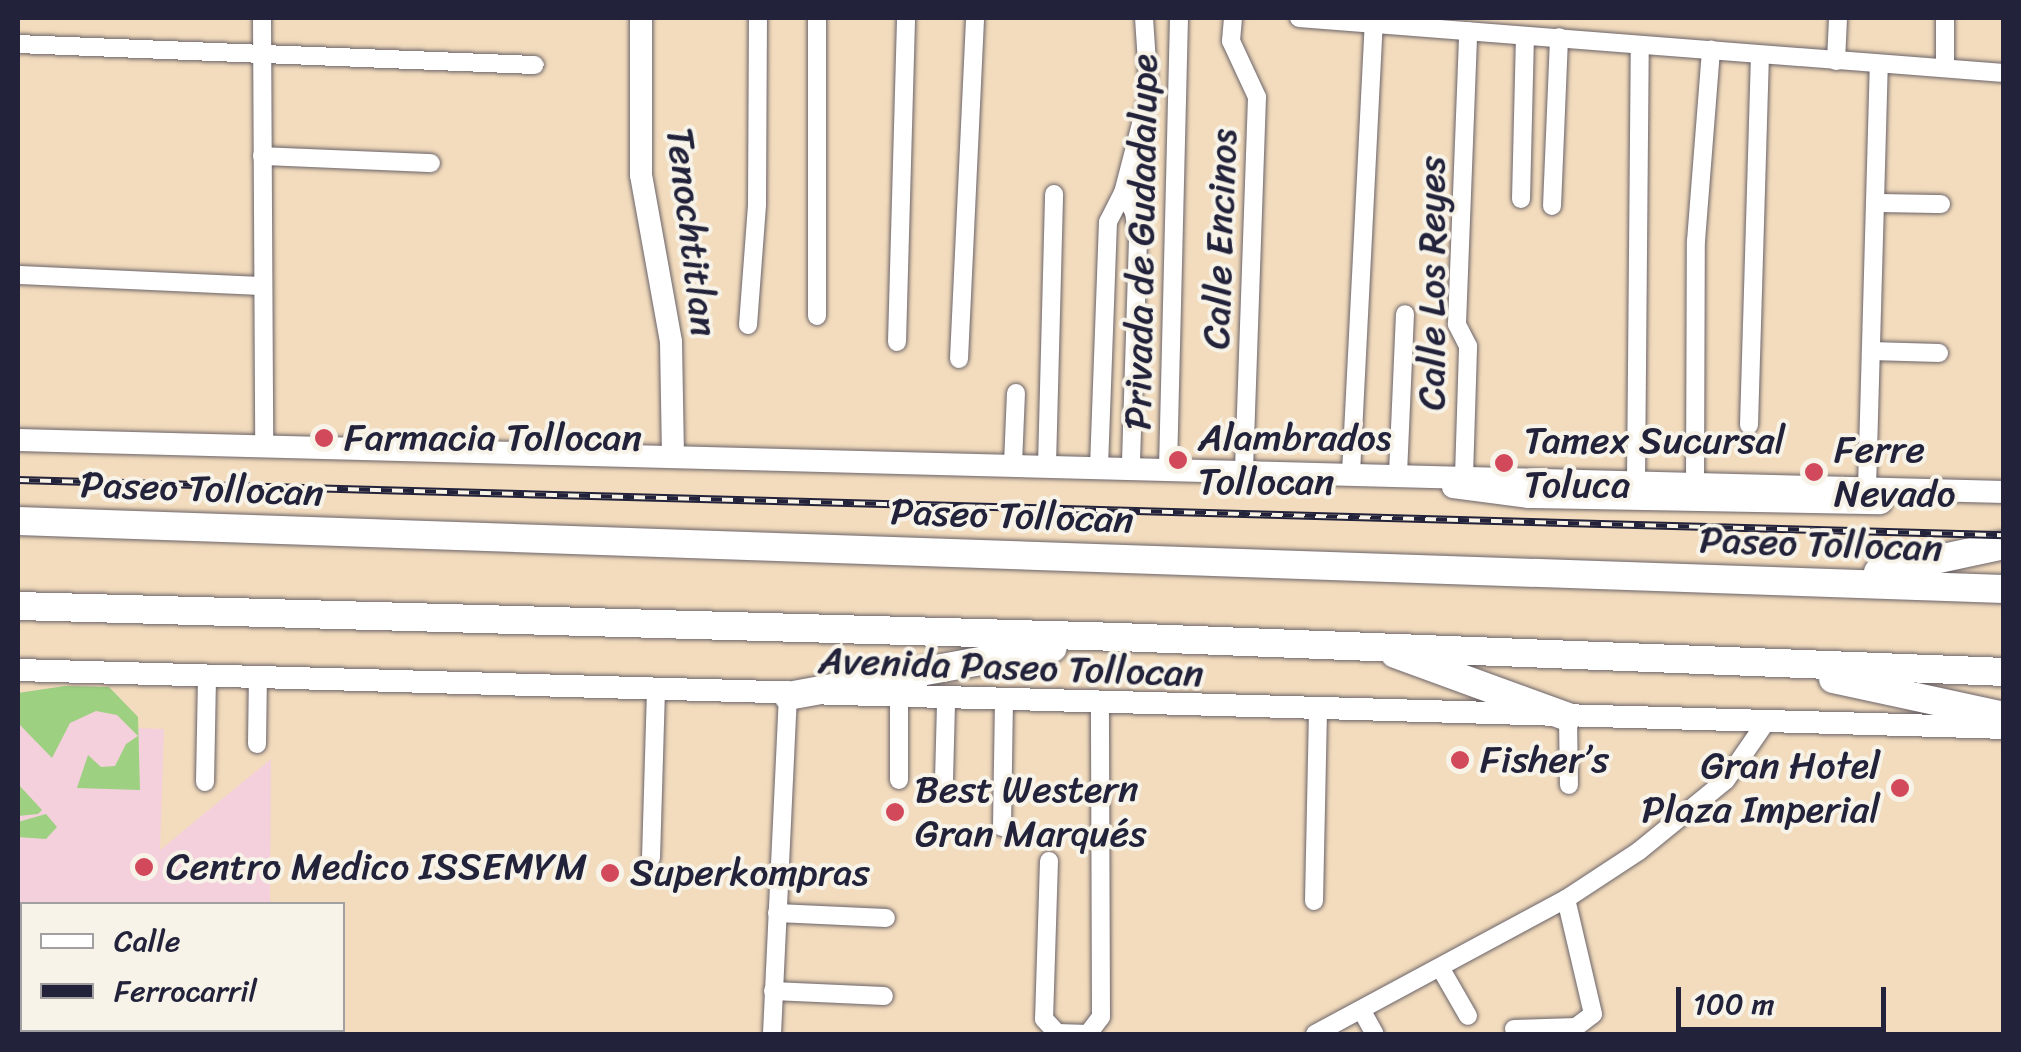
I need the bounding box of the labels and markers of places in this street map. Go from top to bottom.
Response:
place label: Farmacia Tollocan [344,415,643,461]
place label: Alambrados Tollocan [1198,415,1391,504]
place label: Tamex Sucursal Toluca [1524,418,1783,508]
marker: Farmacia Tollocan [313,427,335,449]
place label: Ferre Nevado [1834,427,1955,516]
marker: Alambrados Tollocan [1167,449,1189,471]
marker: Tamex Sucursal Toluca [1493,452,1515,474]
marker: Ferre Nevado [1803,461,1825,483]
place label: Fisher’s [1480,737,1609,783]
place label: Gran Hotel Plaza Imperial [1640,743,1880,832]
marker: Fisher’s [1449,749,1471,771]
place label: Best Western Gran Marqués [915,767,1143,856]
marker: Gran Hotel Plaza Imperial [1889,777,1911,799]
marker: Best Western Gran Marqués [884,801,906,823]
place label: Centro Medico ISSEMYM [166,844,588,890]
place label: Superkompras [630,850,870,896]
marker: Centro Medico ISSEMYM [131,854,157,880]
marker: Superkompras [599,862,621,884]

